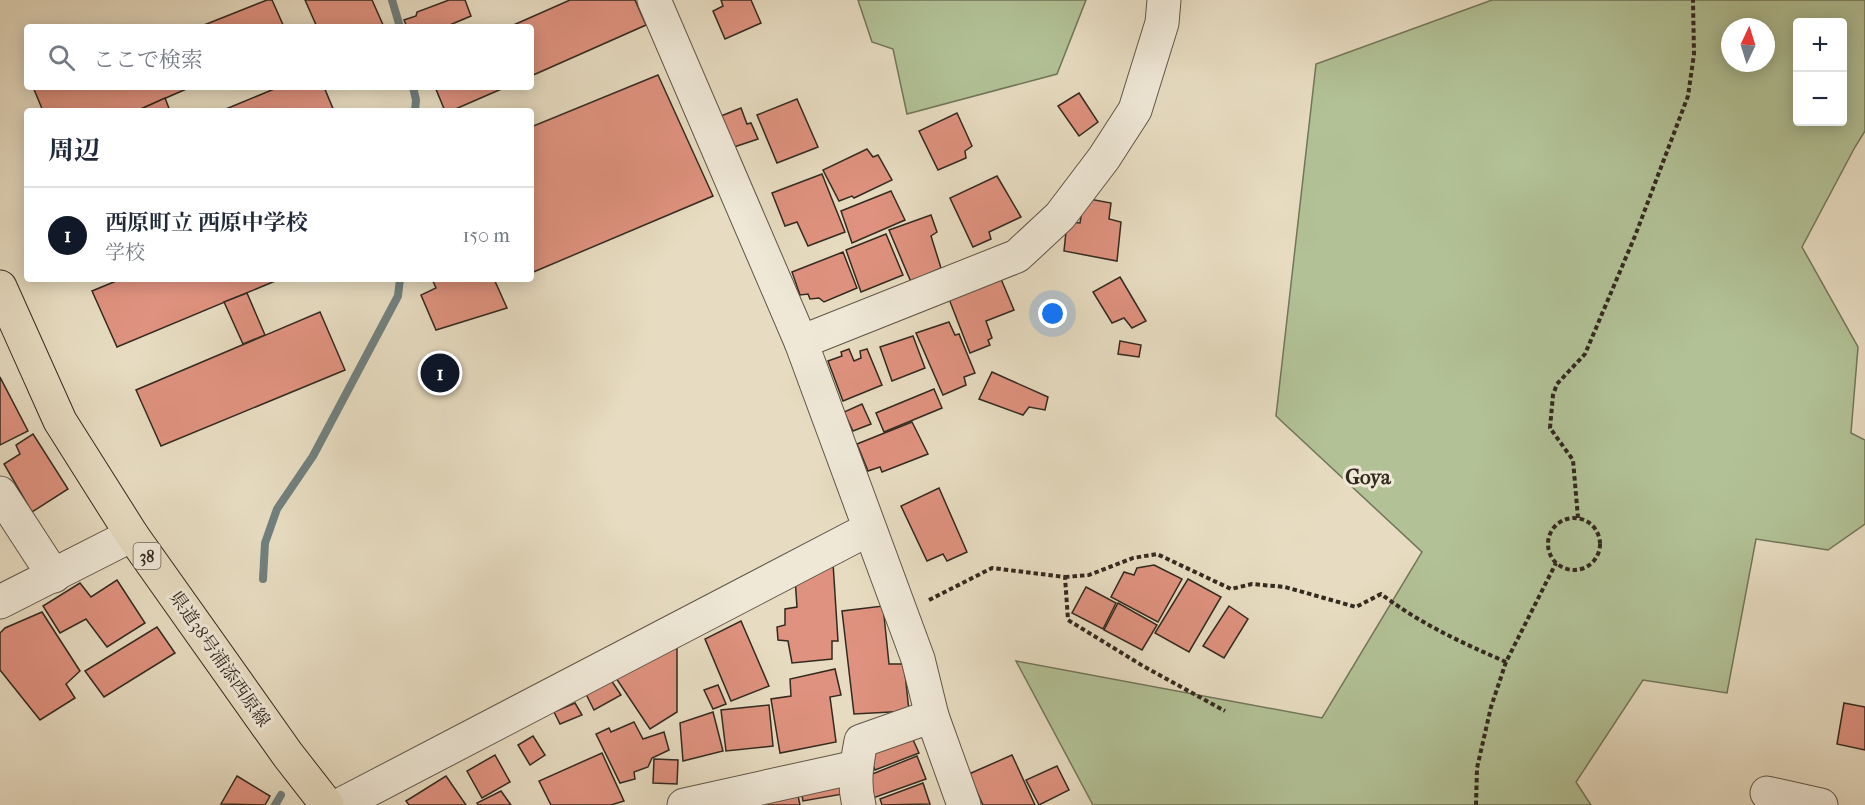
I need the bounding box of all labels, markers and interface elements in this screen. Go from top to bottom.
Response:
north arrow [1721,18,1775,72]
map controls [1793,18,1847,126]
button: + [1793,18,1847,72]
search box [24,24,534,90]
icon: search [45,41,78,74]
text: ここで検索 [93,47,203,73]
button: − [1793,72,1847,126]
text: 周辺 [48,135,100,166]
text: 西原町立 西原中学校 [105,210,308,236]
text: 1 [64,224,71,247]
text: 150 m [462,224,510,247]
text: 学校 [105,241,145,264]
your location [1038,299,1067,328]
pin: 1 [420,350,460,395]
district label: Goya [1345,465,1392,489]
road number: 38 [134,543,160,569]
street label: 県道38号浦添西原線 [165,588,274,731]

